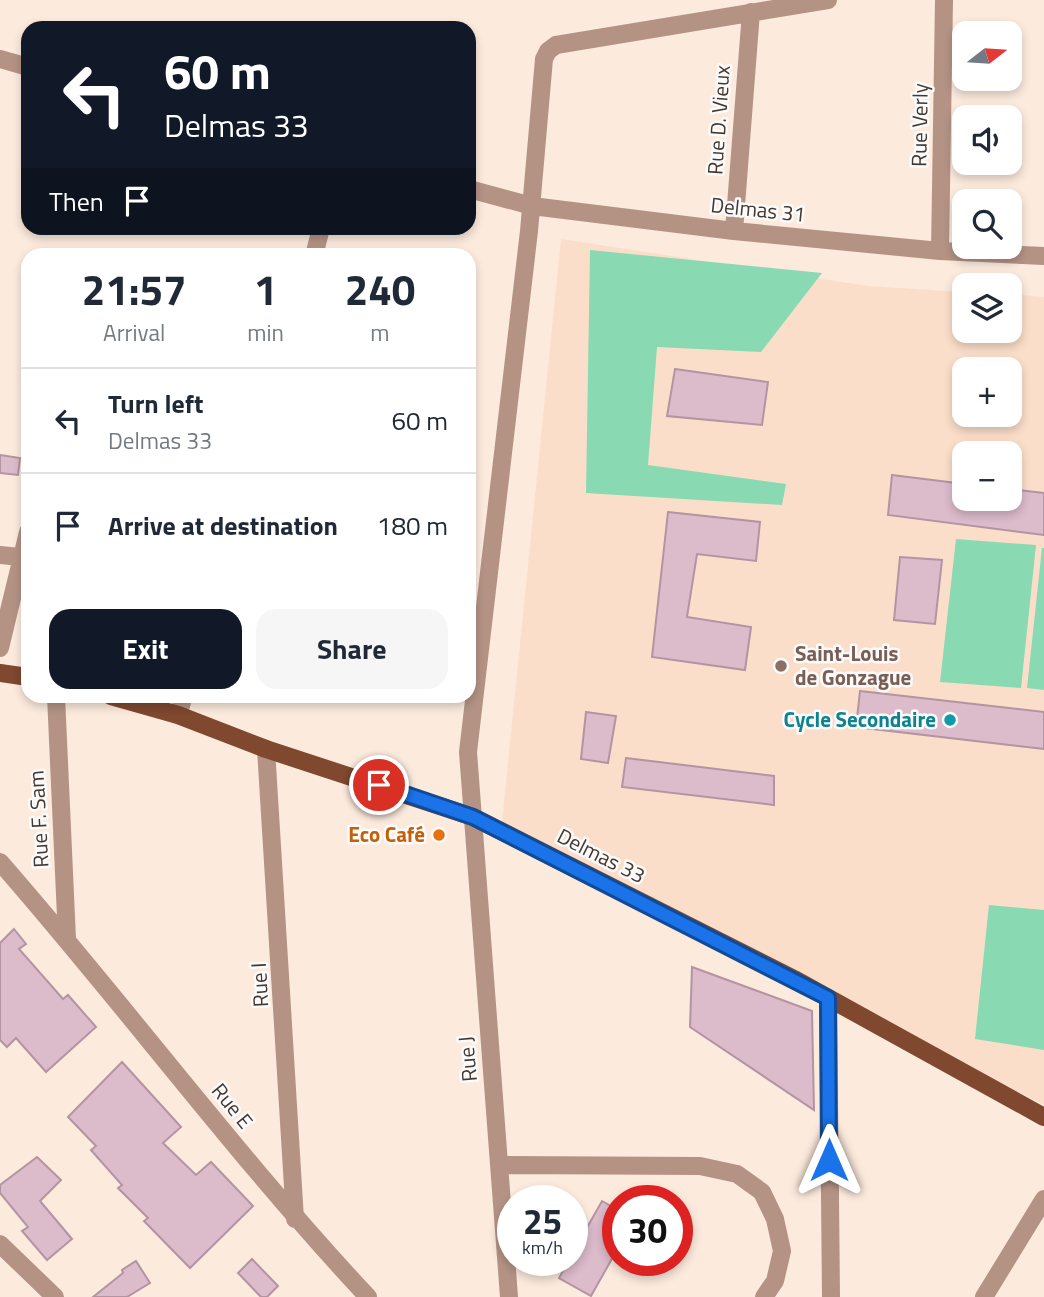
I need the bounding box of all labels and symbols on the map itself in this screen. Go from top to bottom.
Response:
north arrow [952,21,1022,91]
street label: Rue D. Vieux [698,64,738,176]
street label: Rue Verly [902,83,936,167]
street label: Delmas 31 [709,188,807,230]
place label: Saint-Louis de Gonzague [795,637,911,693]
marker: Saint-Louis de Gonzague [773,658,789,674]
place label: Cycle Secondaire [784,703,936,735]
marker: Cycle Secondaire [942,712,958,728]
pin [349,755,409,815]
street label: Rue F. Sam [19,770,57,869]
place label: Eco Café [348,818,425,850]
street label: Delmas 33 [552,819,651,891]
marker: Eco Café [431,827,447,843]
street label: Rue I [242,962,276,1008]
street label: Rue J [449,1035,485,1083]
street label: Rue E [204,1076,261,1135]
position arrow [792,1123,866,1197]
speed limit sign: 30 [602,1185,693,1276]

